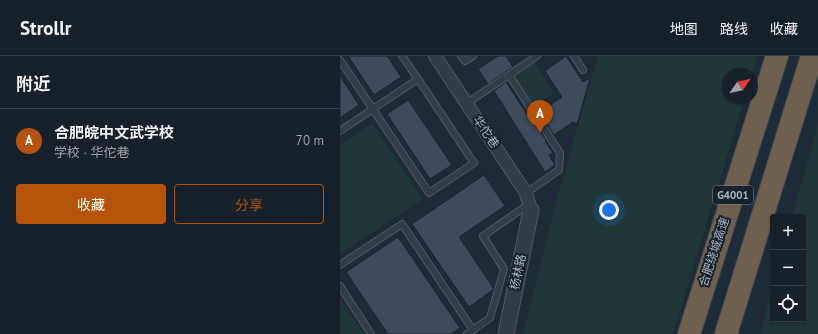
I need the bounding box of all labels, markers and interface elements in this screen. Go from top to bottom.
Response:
text: Strollr [20,16,71,40]
text: 地图 [670,20,698,38]
text: 路线 [720,20,748,38]
text: 收藏 [770,20,798,38]
north arrow [722,68,758,104]
text: 附近 [16,73,50,95]
pin: A [527,100,553,133]
street label: 华佗巷 [470,113,503,151]
text: 合肥皖中文武学校 [54,123,174,142]
text: A [25,132,33,149]
text: 70 m [296,132,324,149]
text: 学校 · 华佗巷 [54,144,129,161]
button: 收藏 [16,184,166,224]
button: 分享 [174,184,324,224]
road number: G4001 [713,186,753,204]
your location [599,200,619,220]
map controls [770,214,806,322]
button: + [770,214,806,250]
street label: 合肥绕城高速 [695,215,732,288]
button: − [770,250,806,286]
street label: 杨林路 [506,253,529,291]
button: locate [770,286,806,322]

